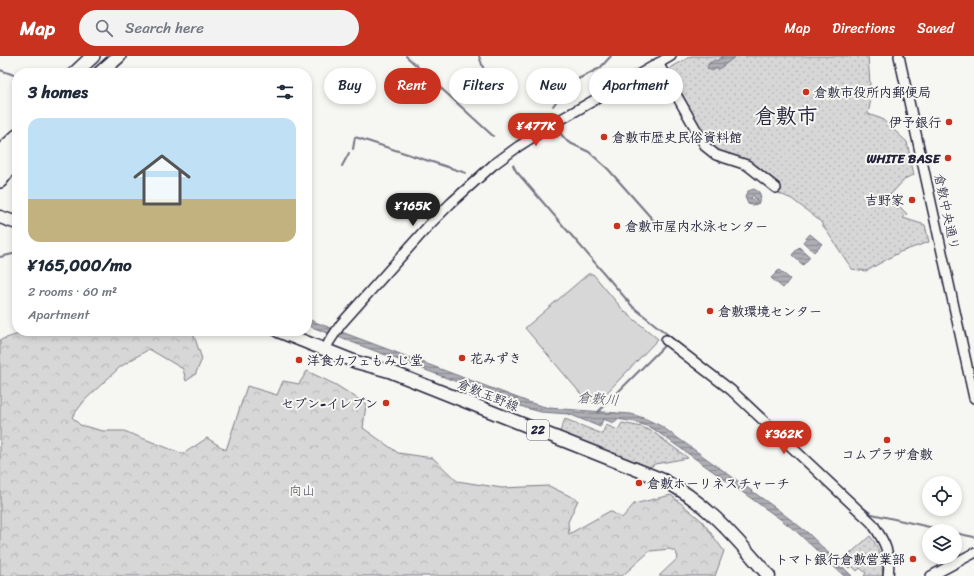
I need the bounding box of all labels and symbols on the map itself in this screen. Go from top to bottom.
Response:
place label: 倉敷市役所内郵便局 [814,81,931,104]
marker: 倉敷市役所内郵便局 [801,87,811,97]
district label: 倉敷市 [755,97,818,135]
place label: 伊予銀行 [889,111,941,134]
pin: ¥477K [508,113,564,147]
marker: 伊予銀行 [944,117,954,127]
place label: 倉敷市歴史民俗資料館 [612,126,742,149]
marker: 倉敷市歴史民俗資料館 [599,132,609,142]
place label: WHITE BASE [867,147,942,170]
marker: WHITE BASE [943,153,953,163]
street label: 倉敷中央通り [928,171,966,253]
place label: 吉野家 [865,189,904,212]
pin: ¥165K [385,193,441,227]
marker: 吉野家 [907,195,917,205]
place label: 倉敷市屋内水泳センター [625,215,768,238]
marker: 倉敷市屋内水泳センター [612,221,622,231]
place label: 倉敷環境センター [718,300,822,323]
marker: 倉敷環境センター [705,306,715,316]
place label: 花みずき [470,347,522,370]
place label: 洋食カフェもみじ堂 [307,349,423,372]
marker: 花みずき [457,353,467,363]
marker: 洋食カフェもみじ堂 [294,355,304,365]
street label: 倉敷玉野線 [454,372,523,418]
water label: 倉敷川 [576,385,620,413]
place label: セブン-イレブン [281,392,378,415]
marker: セブン-イレブン [381,398,391,408]
road number: 22 [527,420,549,440]
pin: ¥362K [756,421,812,455]
marker: コムプラザ倉敷 [882,435,892,445]
place label: コムプラザ倉敷 [841,443,933,466]
place label: 倉敷ホーリネスチャーチ [647,472,789,495]
marker: 倉敷ホーリネスチャーチ [634,478,644,488]
park label: 向山 [289,479,315,502]
place label: トマト銀行倉敷営業部 [775,548,905,571]
marker: トマト銀行倉敷営業部 [908,554,918,564]

